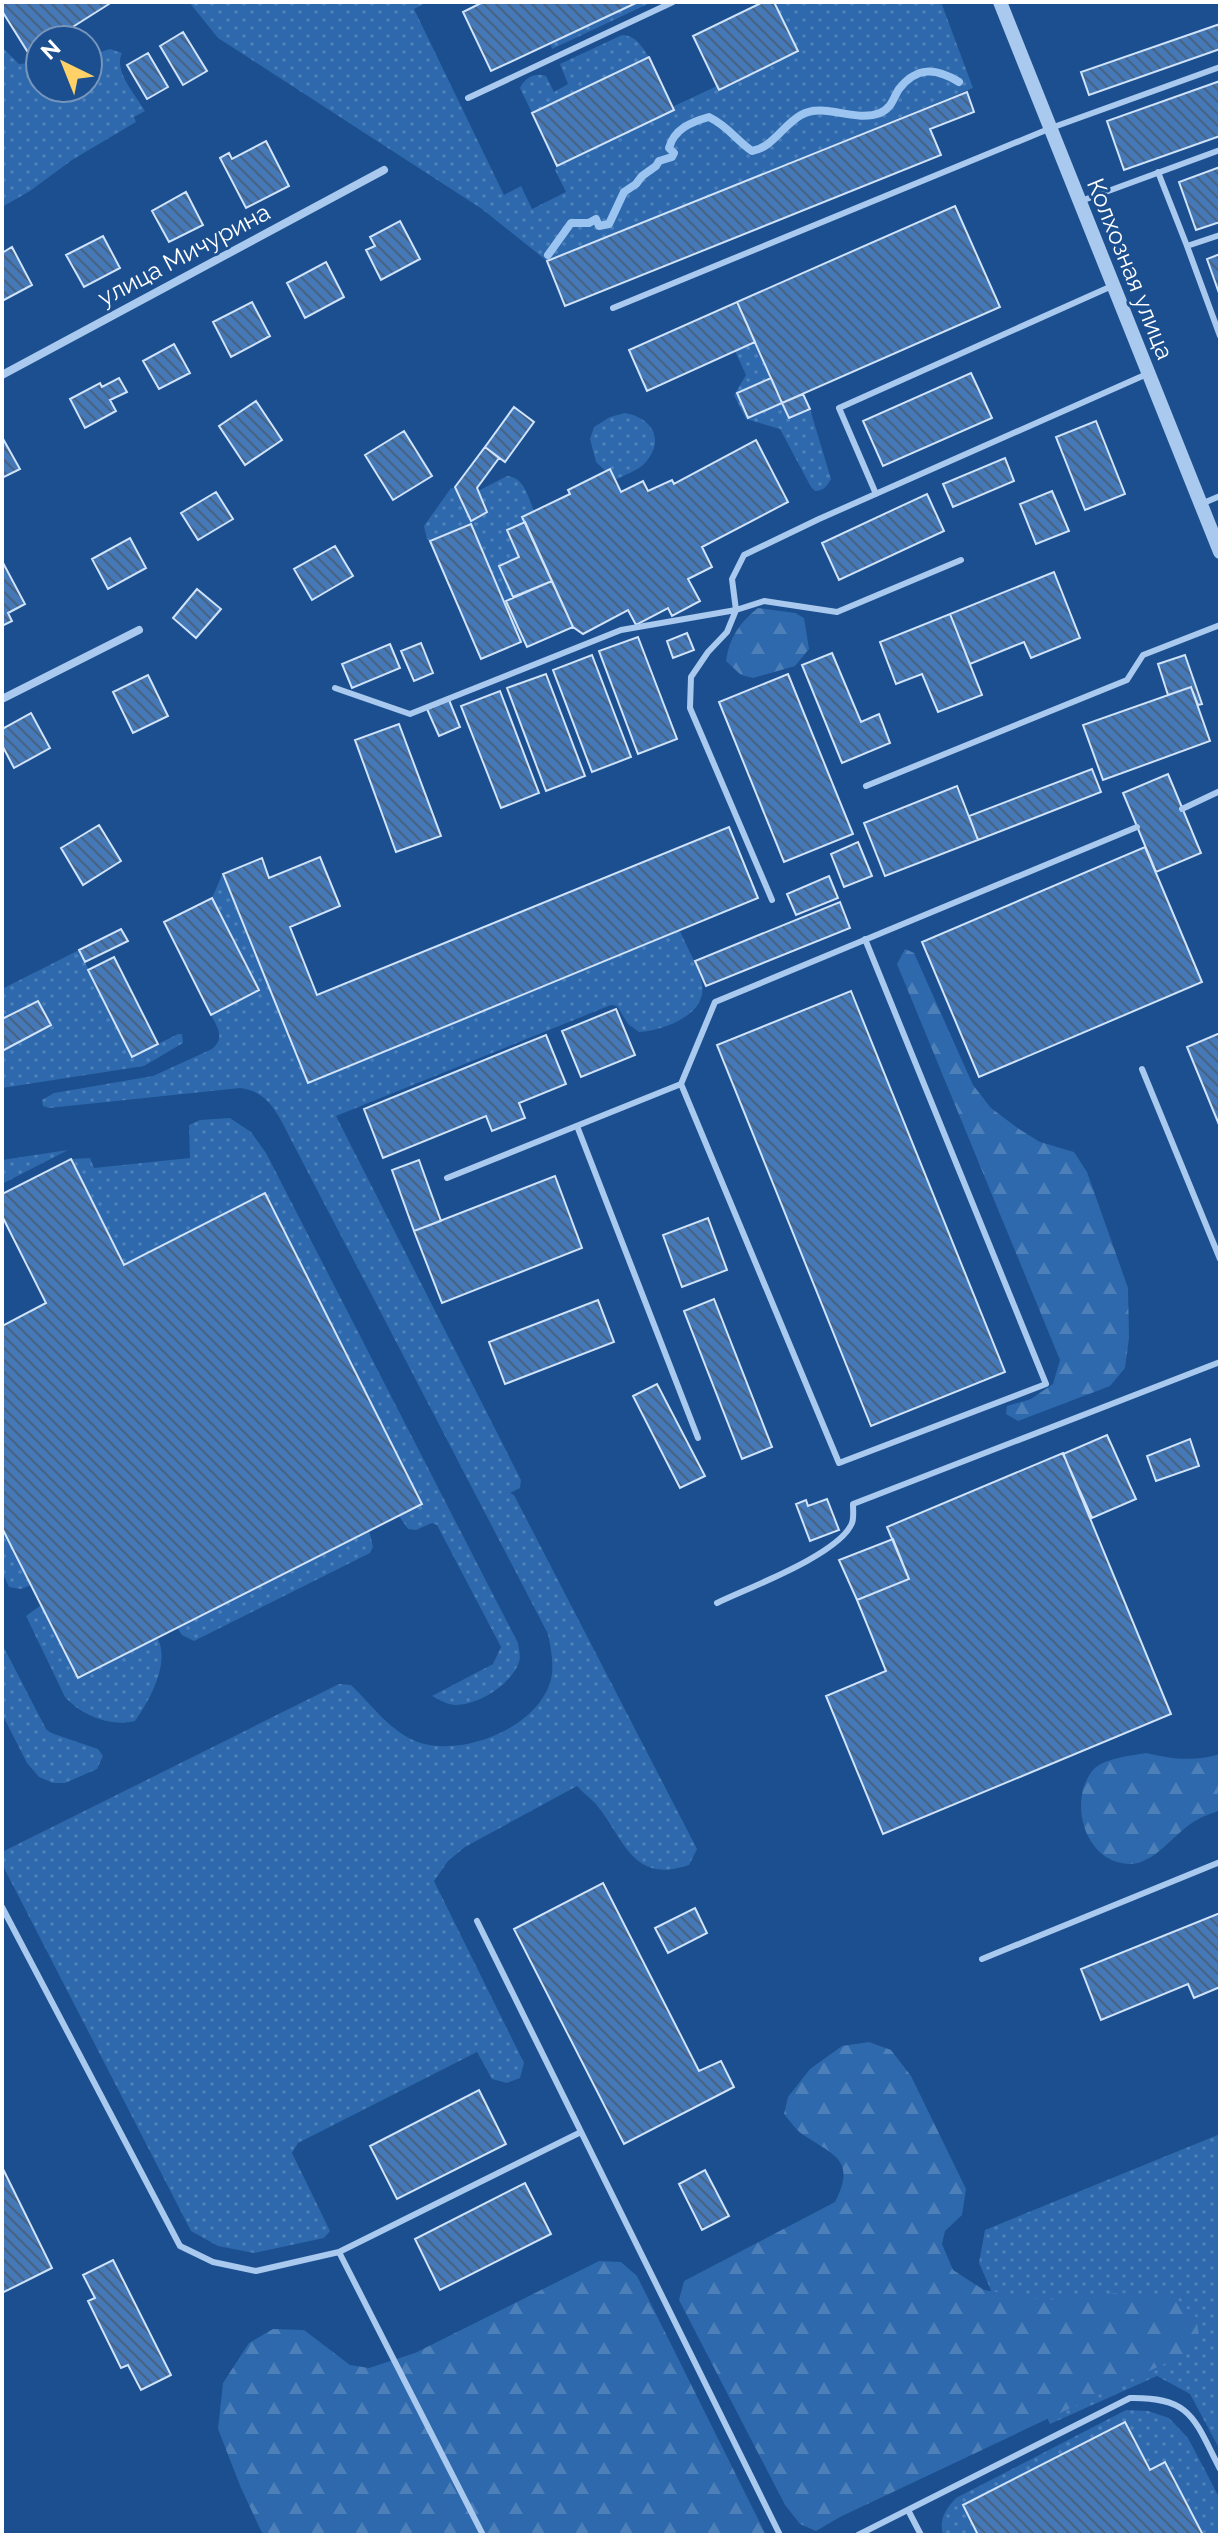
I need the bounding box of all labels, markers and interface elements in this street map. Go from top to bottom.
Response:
north arrow [24,24,104,104]
text: N [35,34,65,65]
street label: Колхозная улица [1081,174,1180,364]
street label: улица Мичурина [93,197,275,312]

